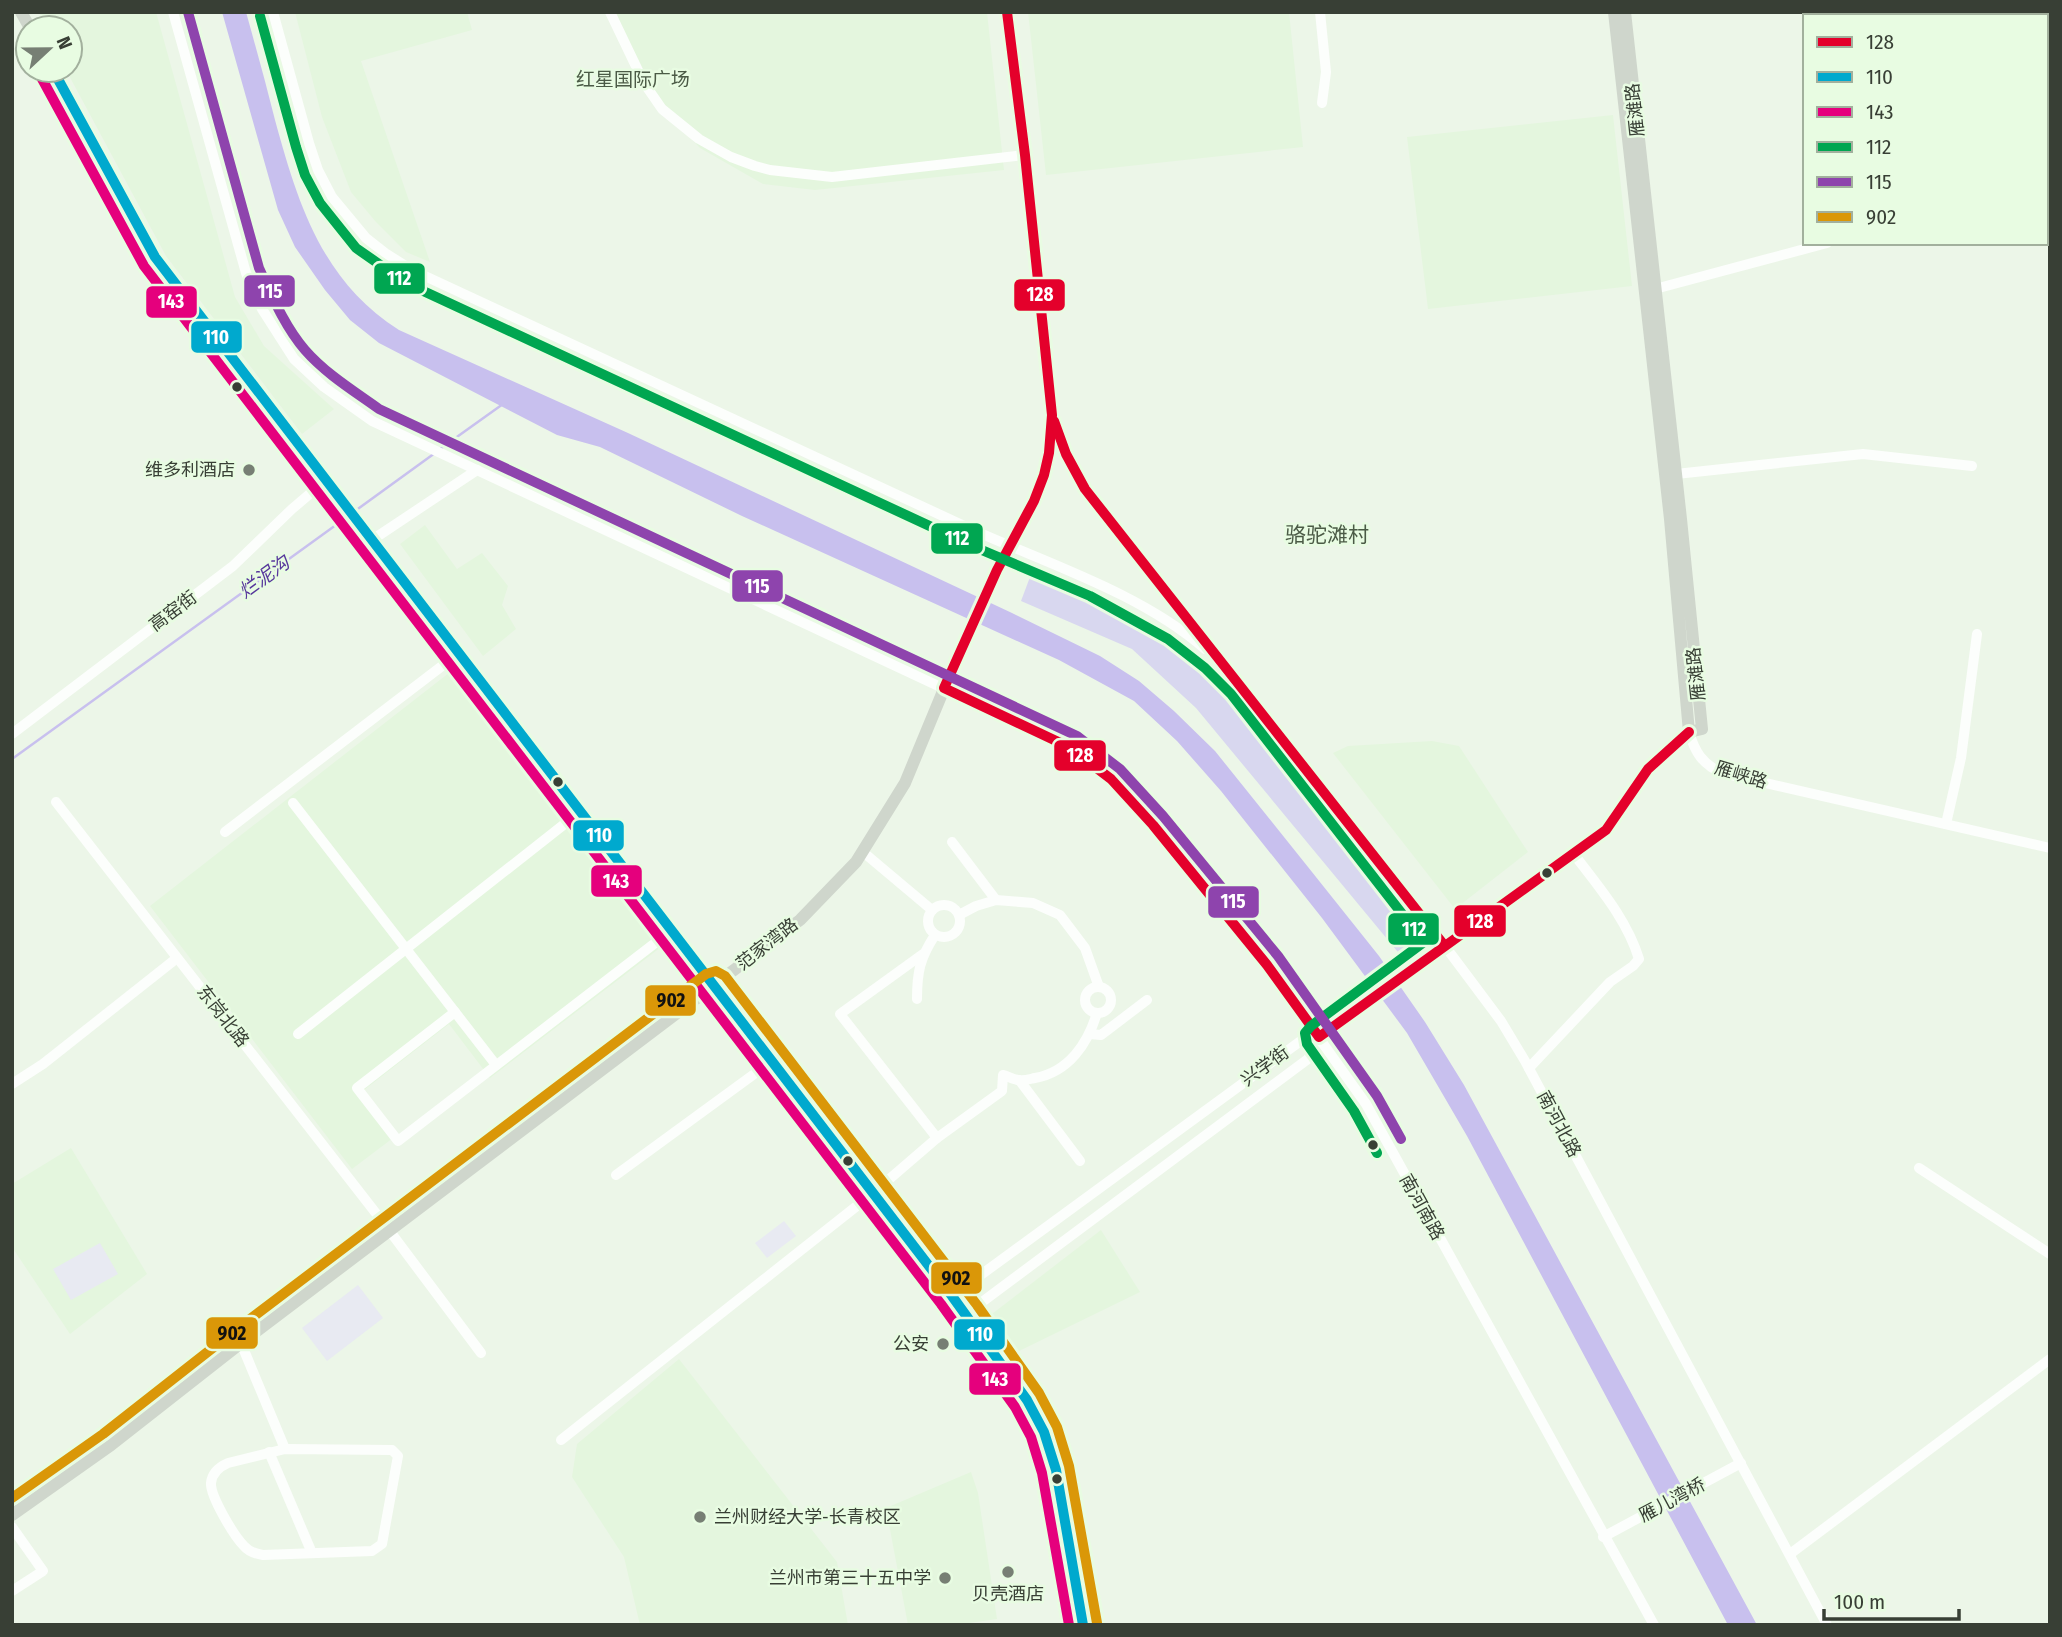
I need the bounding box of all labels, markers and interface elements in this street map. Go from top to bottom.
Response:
north arrow [14,14,84,84]
legend [1803,14,2048,245]
text: 128 [1866,29,1894,55]
text: N [52,33,77,52]
text: 110 [1866,64,1893,90]
district label: 红星国际广场 [576,68,690,91]
street label: 雁滩路 [1621,82,1649,138]
text: 143 [1866,99,1894,125]
text: 112 [1866,134,1891,160]
text: 115 [1866,169,1892,195]
text: 902 [1866,204,1896,230]
line badge: 112 [373,262,426,295]
text: 112 [387,267,411,290]
line badge: 115 [243,274,296,308]
line badge: 128 [1013,278,1066,312]
text: 115 [257,280,283,303]
text: 128 [1027,283,1053,306]
line badge: 143 [145,285,198,319]
text: 143 [158,290,184,313]
line badge: 110 [190,320,243,354]
text: 110 [203,326,229,349]
unlabelled marker [230,380,244,394]
place label: 维多利酒店 [145,459,235,481]
marker: 维多利酒店 [241,462,257,478]
line badge: 112 [930,522,984,555]
district label: 骆驼滩村 [1285,522,1369,548]
text: 112 [945,527,969,550]
water label: 烂泥沟 [234,550,295,603]
line badge: 115 [731,569,784,603]
text: 115 [744,575,770,598]
street label: 高窑街 [145,586,201,636]
street label: 雁滩路 [1682,646,1710,702]
line badge: 128 [1053,739,1107,772]
text: 128 [1067,744,1093,767]
street label: 雁峡路 [1712,757,1770,793]
unlabelled marker [551,775,565,789]
line badge: 110 [572,819,625,852]
text: 110 [586,824,612,847]
line badge: 143 [590,864,643,898]
unlabelled marker [1540,866,1554,880]
text: 143 [603,870,629,893]
line badge: 115 [1207,885,1260,919]
text: 115 [1220,890,1246,913]
line badge: 128 [1453,904,1507,938]
text: 128 [1467,910,1493,933]
line badge: 112 [1387,912,1440,946]
street label: 范家湾路 [732,913,802,975]
text: 112 [1402,918,1426,941]
street label: 东岗北路 [192,981,254,1051]
line badge: 902 [644,984,697,1017]
text: 902 [657,989,686,1012]
street label: 兴学街 [1237,1041,1293,1091]
street label: 南河北路 [1532,1087,1586,1161]
unlabelled marker [1366,1138,1380,1152]
unlabelled marker [841,1154,855,1168]
street label: 南河南路 [1395,1170,1449,1244]
line badge: 902 [930,1261,983,1295]
text: 902 [942,1267,971,1290]
line badge: 902 [205,1316,259,1350]
line badge: 110 [953,1318,1006,1351]
text: 902 [218,1322,247,1345]
text: 110 [967,1323,993,1346]
place label: 公安 [893,1333,929,1355]
marker: 公安 [935,1336,951,1352]
line badge: 143 [968,1362,1022,1396]
text: 143 [982,1368,1008,1391]
unlabelled marker [1050,1472,1064,1486]
street label: 雁儿湾桥 [1635,1473,1709,1527]
place label: 兰州财经大学-长青校区 [714,1506,901,1528]
marker: 兰州财经大学-长青校区 [692,1509,708,1525]
marker: 贝壳酒店 [1000,1564,1016,1580]
place label: 兰州市第三十五中学 [769,1567,931,1589]
marker: 兰州市第三十五中学 [937,1570,953,1586]
scale bar [1824,1578,1959,1622]
place label: 贝壳酒店 [972,1583,1044,1605]
text: 100 m [1834,1589,1885,1615]

